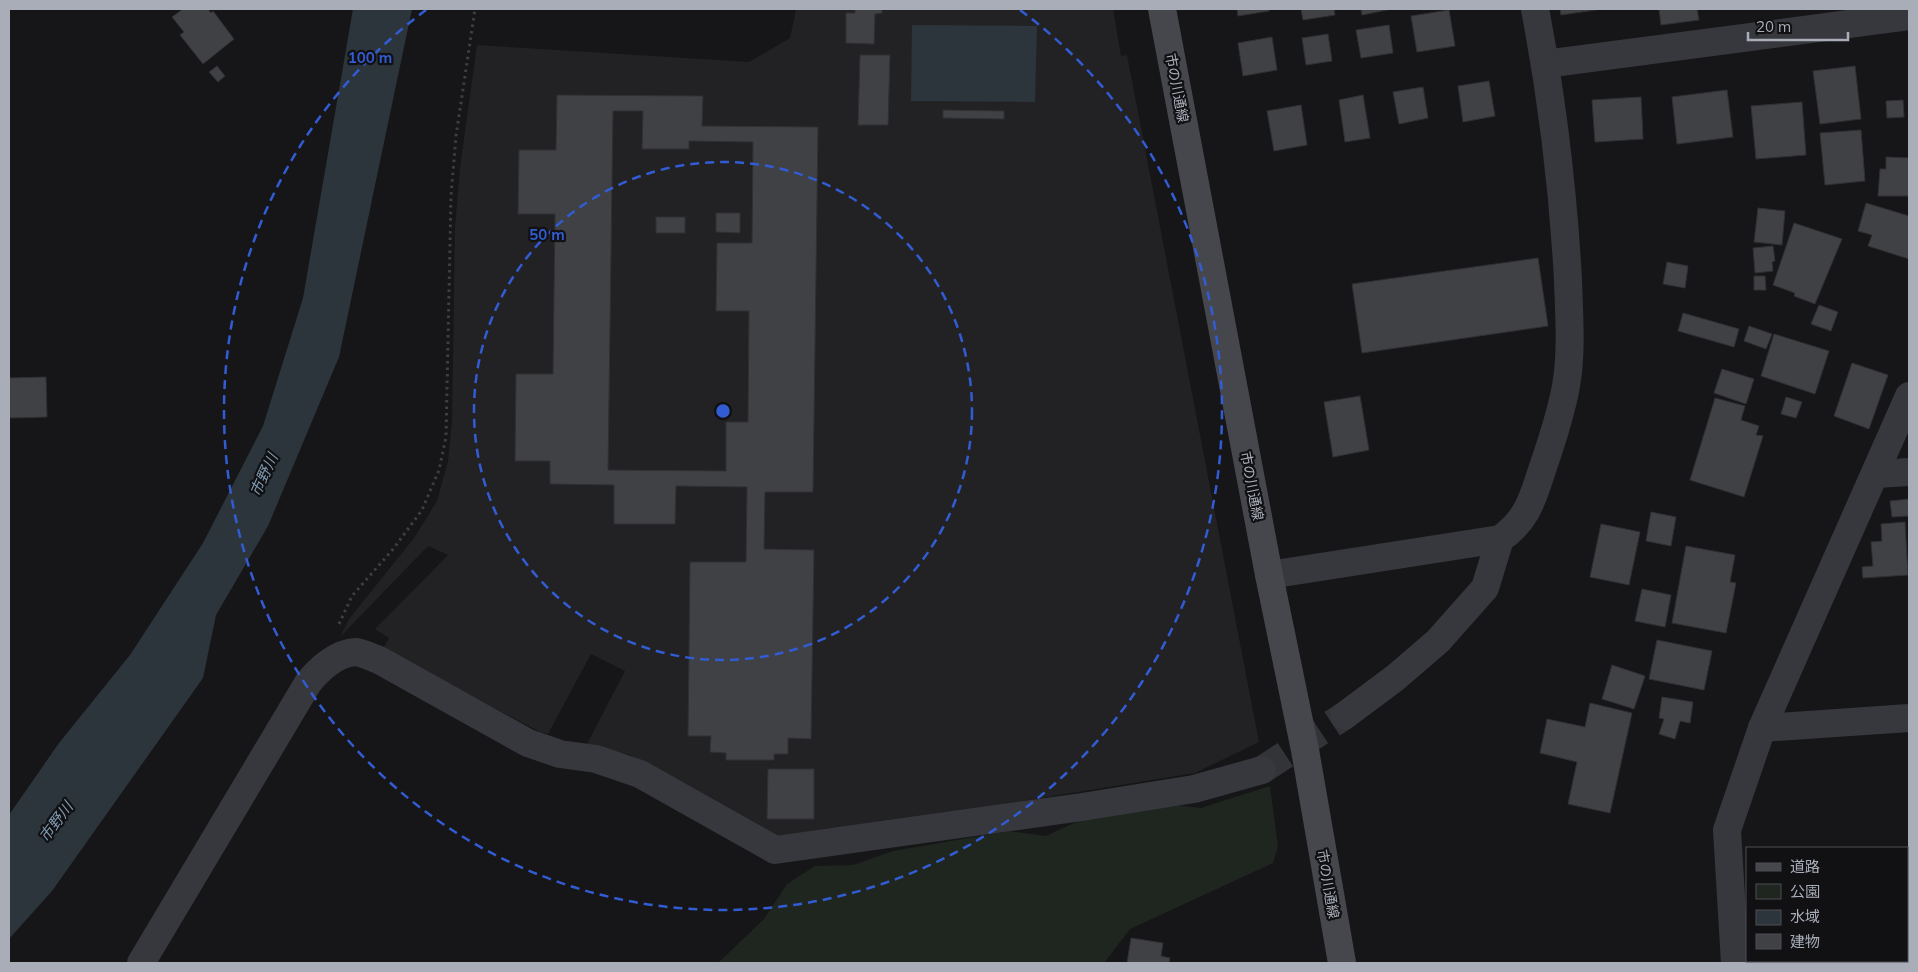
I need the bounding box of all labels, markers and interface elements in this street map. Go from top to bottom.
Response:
scale bar [1748,10,1848,42]
text: 20 m [1756,17,1791,36]
text: 100 m [348,48,392,67]
street label: 市の川通線 [1161,52,1193,124]
text: 50 m [529,225,565,244]
centre of rings [714,402,732,420]
water label: 市野川 [245,449,283,499]
street label: 市の川通線 [1236,450,1268,522]
water label: 市野川 [34,796,78,845]
legend [1746,847,1908,962]
street label: 市の川通線 [1313,848,1343,920]
text: 道路 [1790,857,1820,876]
text: 公園 [1790,882,1820,901]
text: 水域 [1790,907,1820,926]
text: 建物 [1790,932,1820,951]

